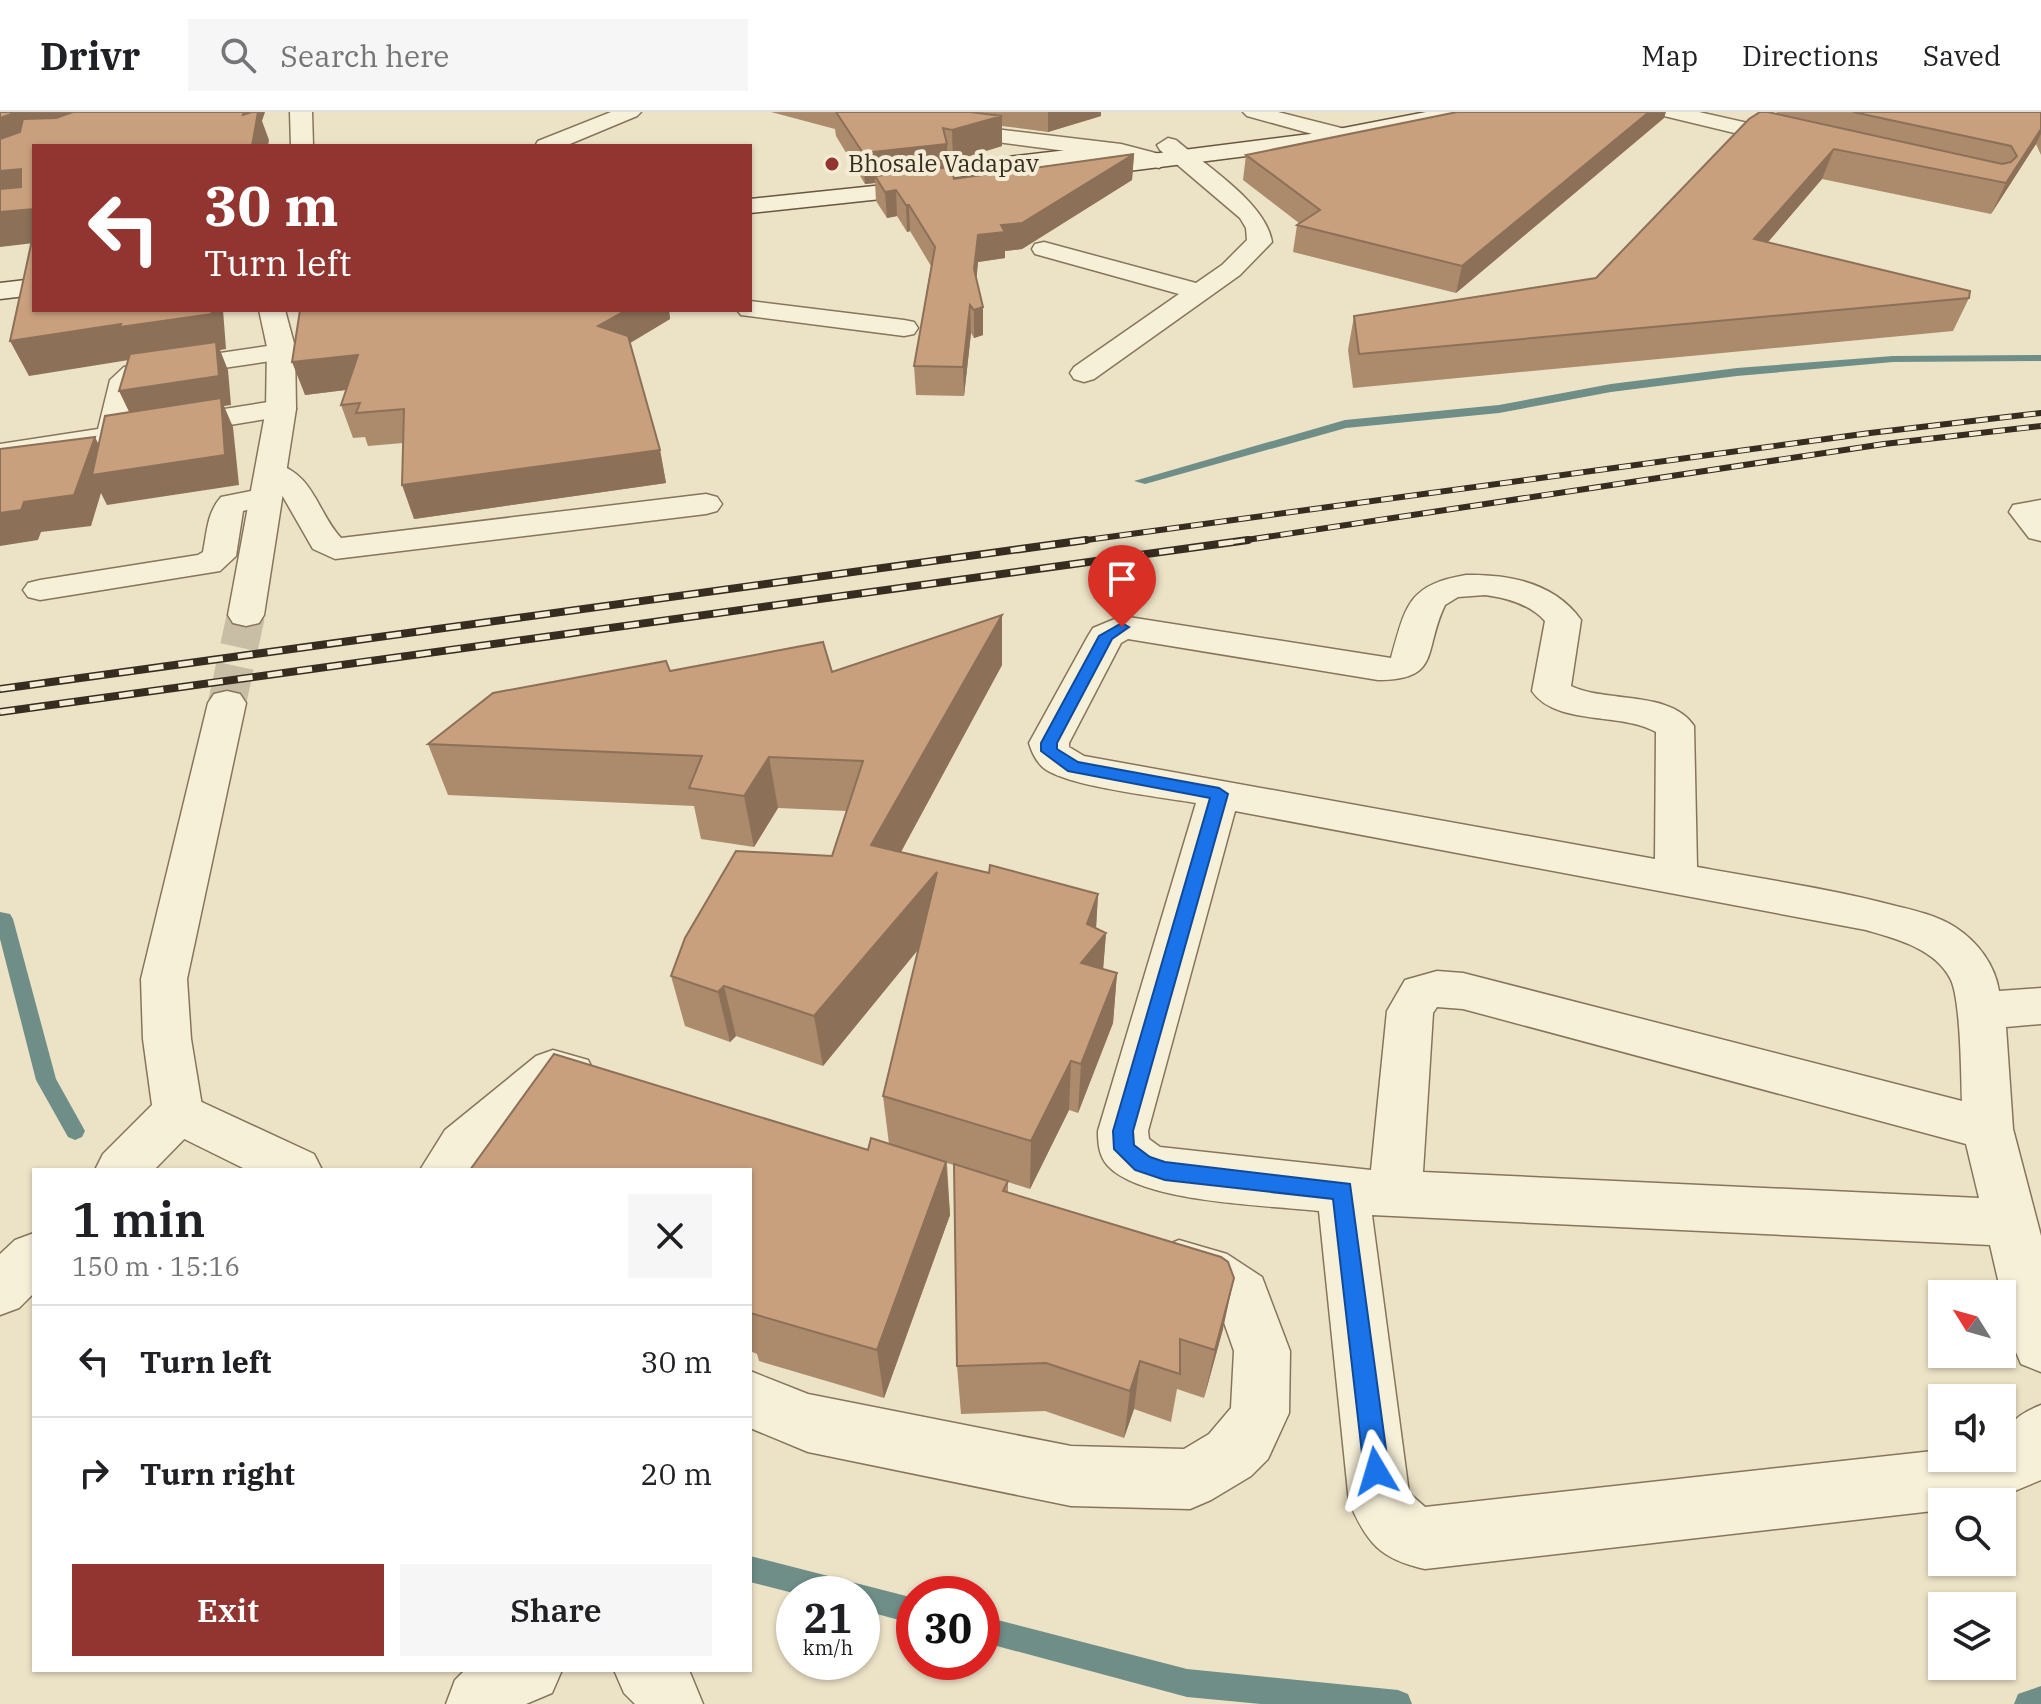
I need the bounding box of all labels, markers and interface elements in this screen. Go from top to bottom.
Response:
search box [188,19,748,91]
text: Drivr [40,31,140,80]
icon: search [216,33,260,77]
text: Search here [280,36,449,75]
text: Map [1641,37,1698,74]
text: Directions [1742,37,1879,74]
text: Saved [1923,37,2001,74]
place label: Bhosale Vadapav [848,147,1039,179]
marker: Bhosale Vadapav [823,155,841,173]
text: 30 m [204,169,339,241]
icon: left [72,176,176,280]
text: Turn left [204,239,351,286]
pin [1088,545,1156,627]
icon: arrive [1100,557,1144,601]
text: 1 min [72,1188,205,1250]
button: close [628,1194,712,1278]
text: 150 m · 15:16 [72,1249,240,1283]
north arrow [1928,1280,2016,1368]
map controls [1928,1280,2016,1680]
icon: left [72,1339,116,1383]
text: Turn left [140,1342,272,1381]
text: 30 m [640,1342,712,1381]
button: sound [1928,1384,2016,1472]
position arrow [1334,1429,1418,1513]
icon: right [72,1451,116,1495]
text: Turn right [140,1454,295,1493]
text: 20 m [640,1454,712,1493]
button: search [1928,1488,2016,1576]
button: Exit [72,1564,384,1656]
button: Share [400,1564,712,1656]
speed limit sign: 30 [896,1576,1000,1680]
text: 21 [804,1592,852,1644]
button: layers [1928,1592,2016,1680]
text: km/h [803,1634,853,1661]

